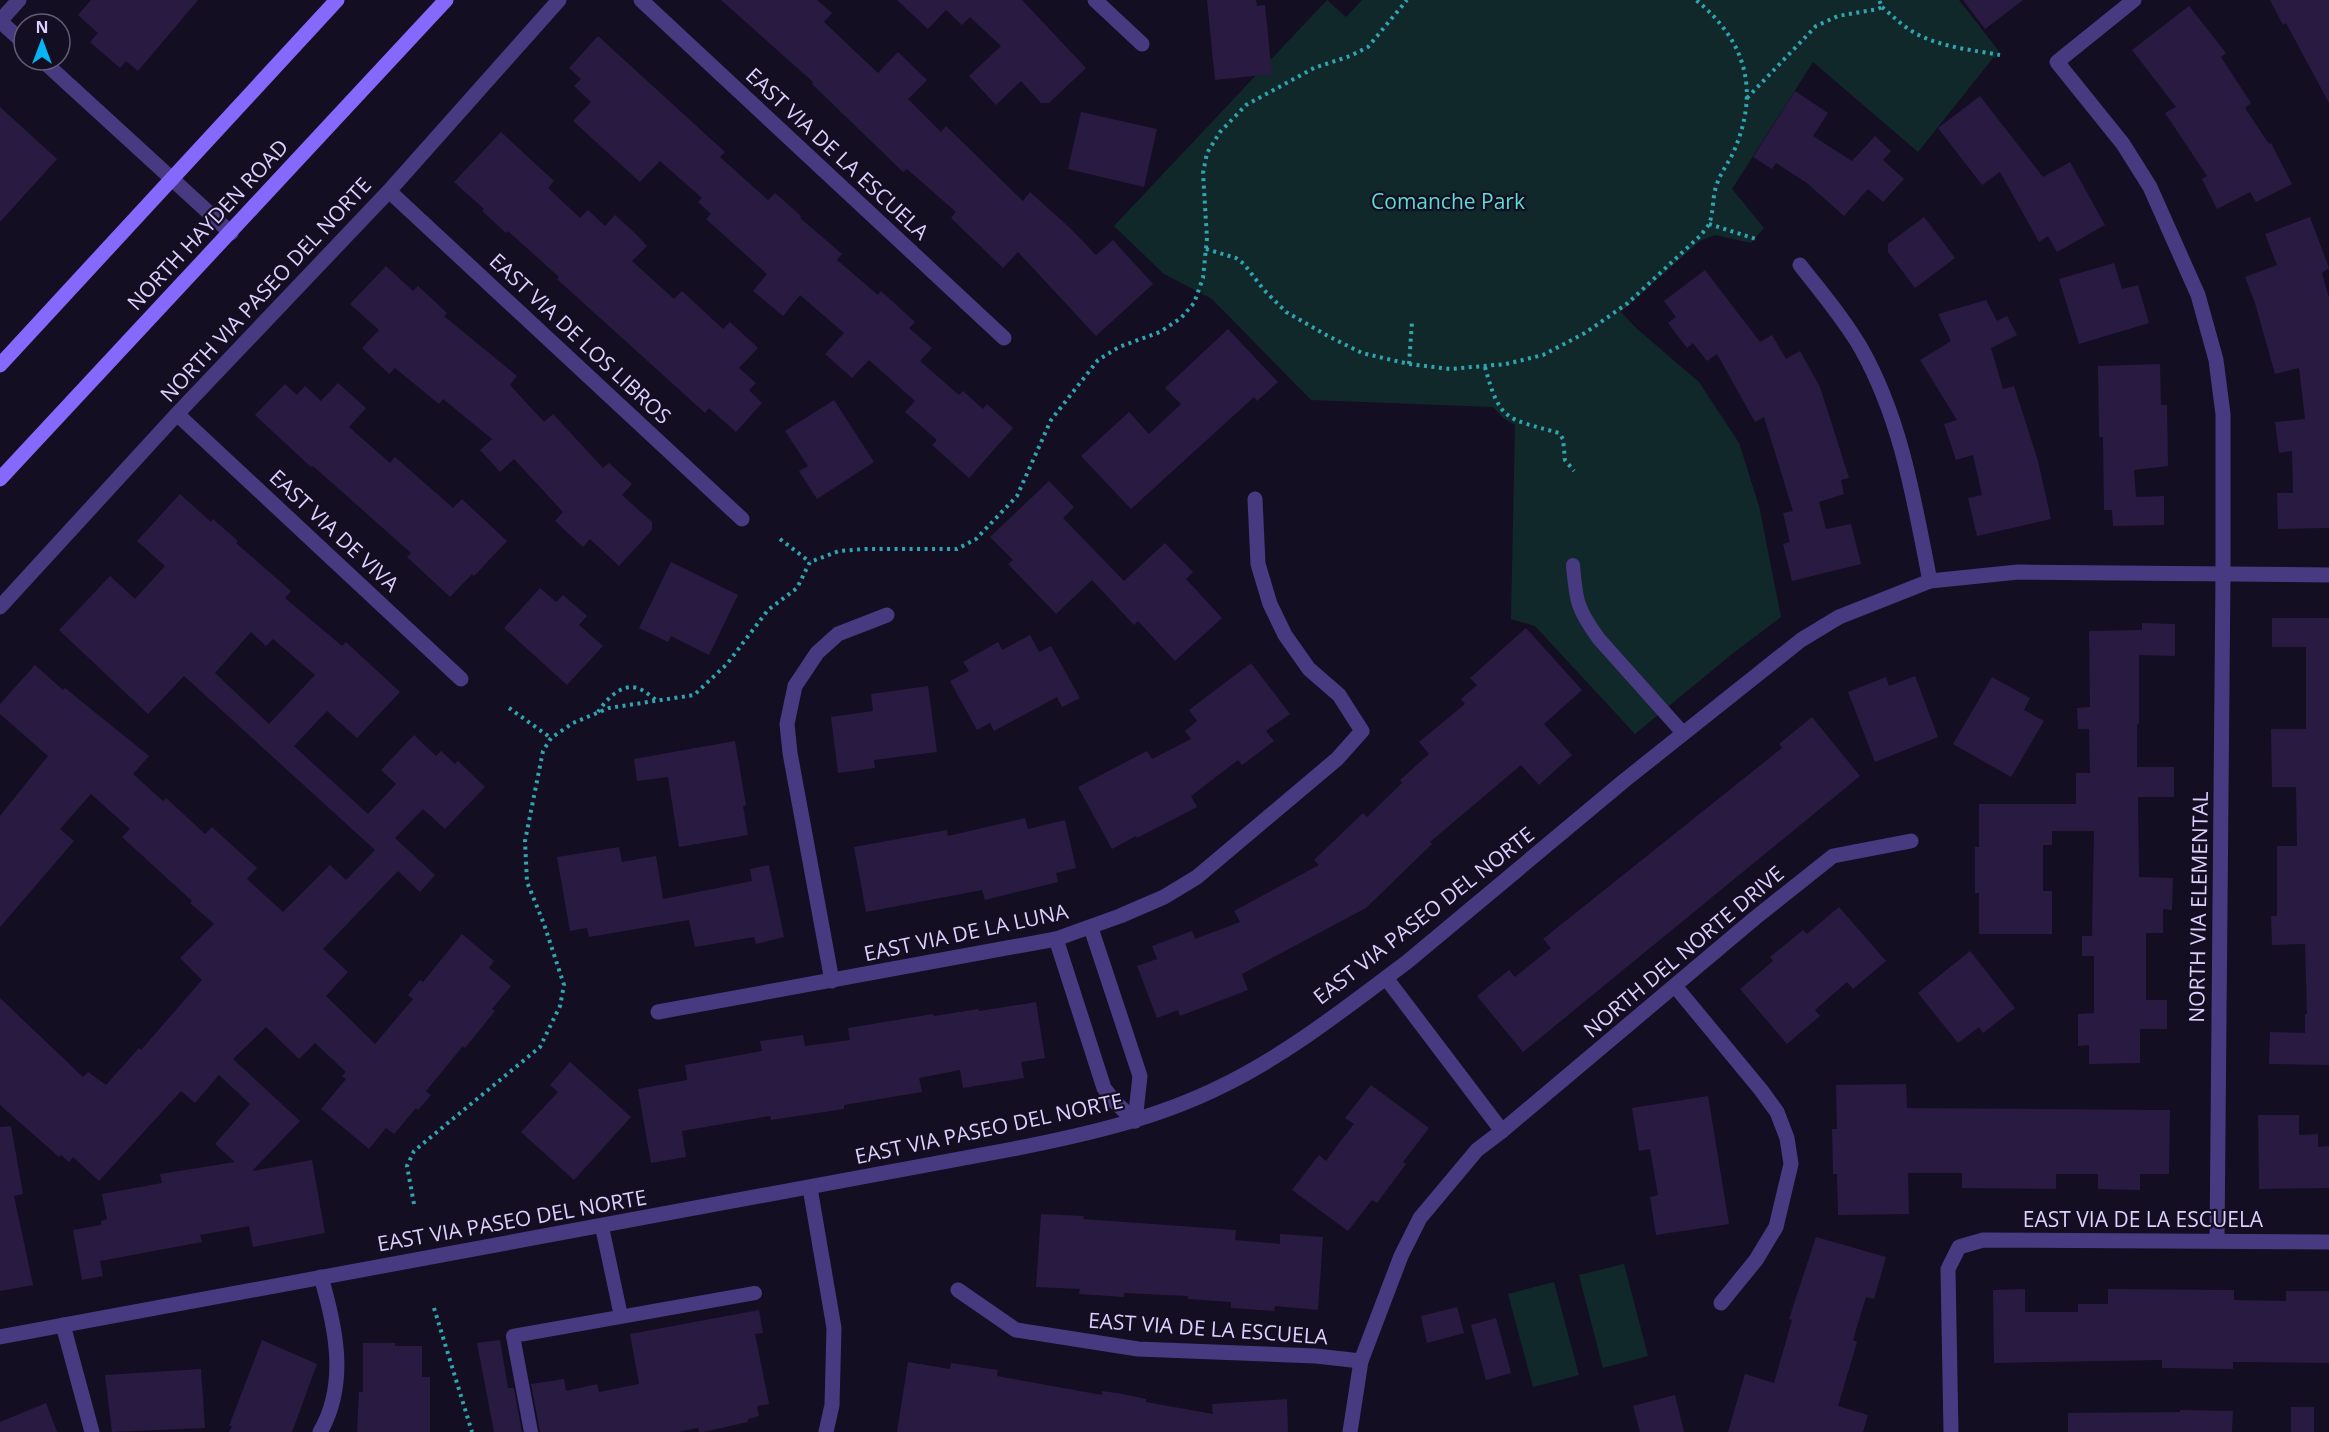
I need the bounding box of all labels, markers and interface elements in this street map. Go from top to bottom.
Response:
north arrow [12,12,72,72]
text: N [35,16,49,38]
street label: EAST VIA DE LA ESCUELA [740,61,936,246]
street label: NORTH HAYDEN ROAD [121,133,294,316]
street label: NORTH VIA PASEO DEL NORTE [154,171,377,408]
park label: Comanche Park [1371,187,1525,215]
street label: EAST VIA DE LOS LIBROS [484,247,677,430]
street label: EAST VIA DE VIVA [264,463,406,598]
street label: NORTH VIA ELEMENTAL [2182,791,2214,1023]
street label: EAST VIA PASEO DEL NORTE [1307,820,1540,1010]
street label: NORTH DEL NORTE DRIVE [1577,859,1789,1043]
street label: EAST VIA DE LA LUNA [861,897,1071,967]
street label: EAST VIA PASEO DEL NORTE [852,1086,1125,1170]
street label: EAST VIA PASEO DEL NORTE [375,1183,649,1258]
street label: EAST VIA DE LA ESCUELA [2023,1205,2264,1233]
street label: EAST VIA DE LA ESCUELA [1087,1306,1330,1350]

